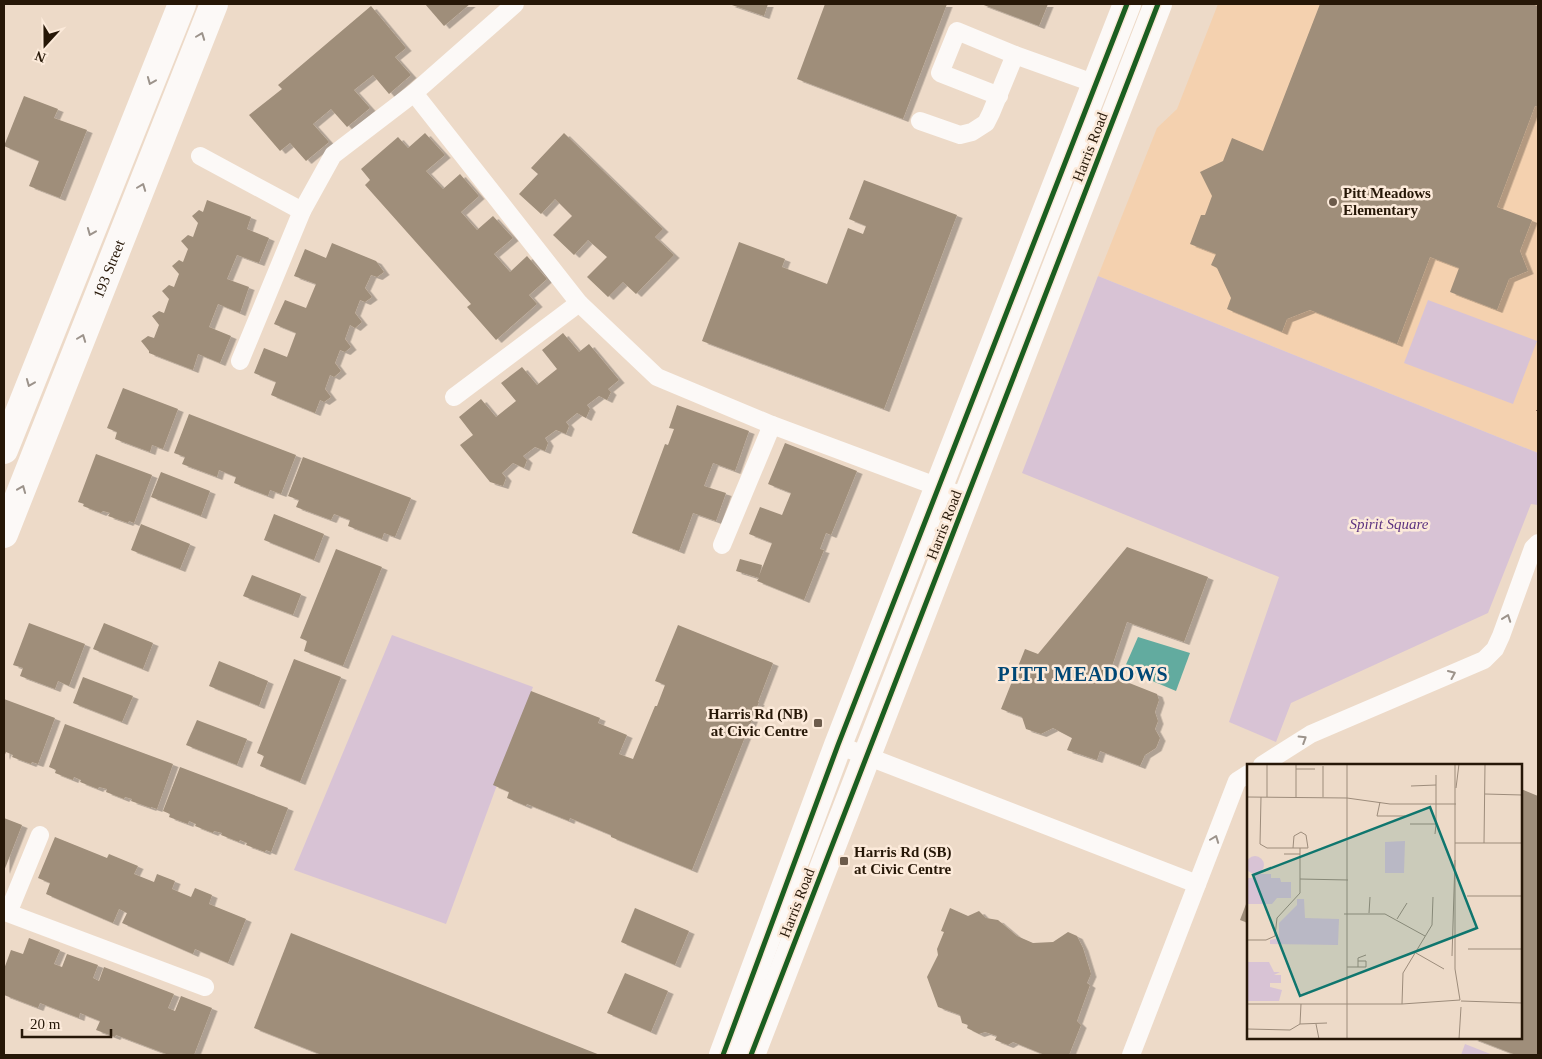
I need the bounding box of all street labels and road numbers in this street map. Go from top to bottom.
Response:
street label: Harris Road [1069,110,1111,184]
street label: 193 Street [90,237,128,300]
street label: Harris Road [923,488,965,562]
street label: Harris Road [776,866,818,940]

